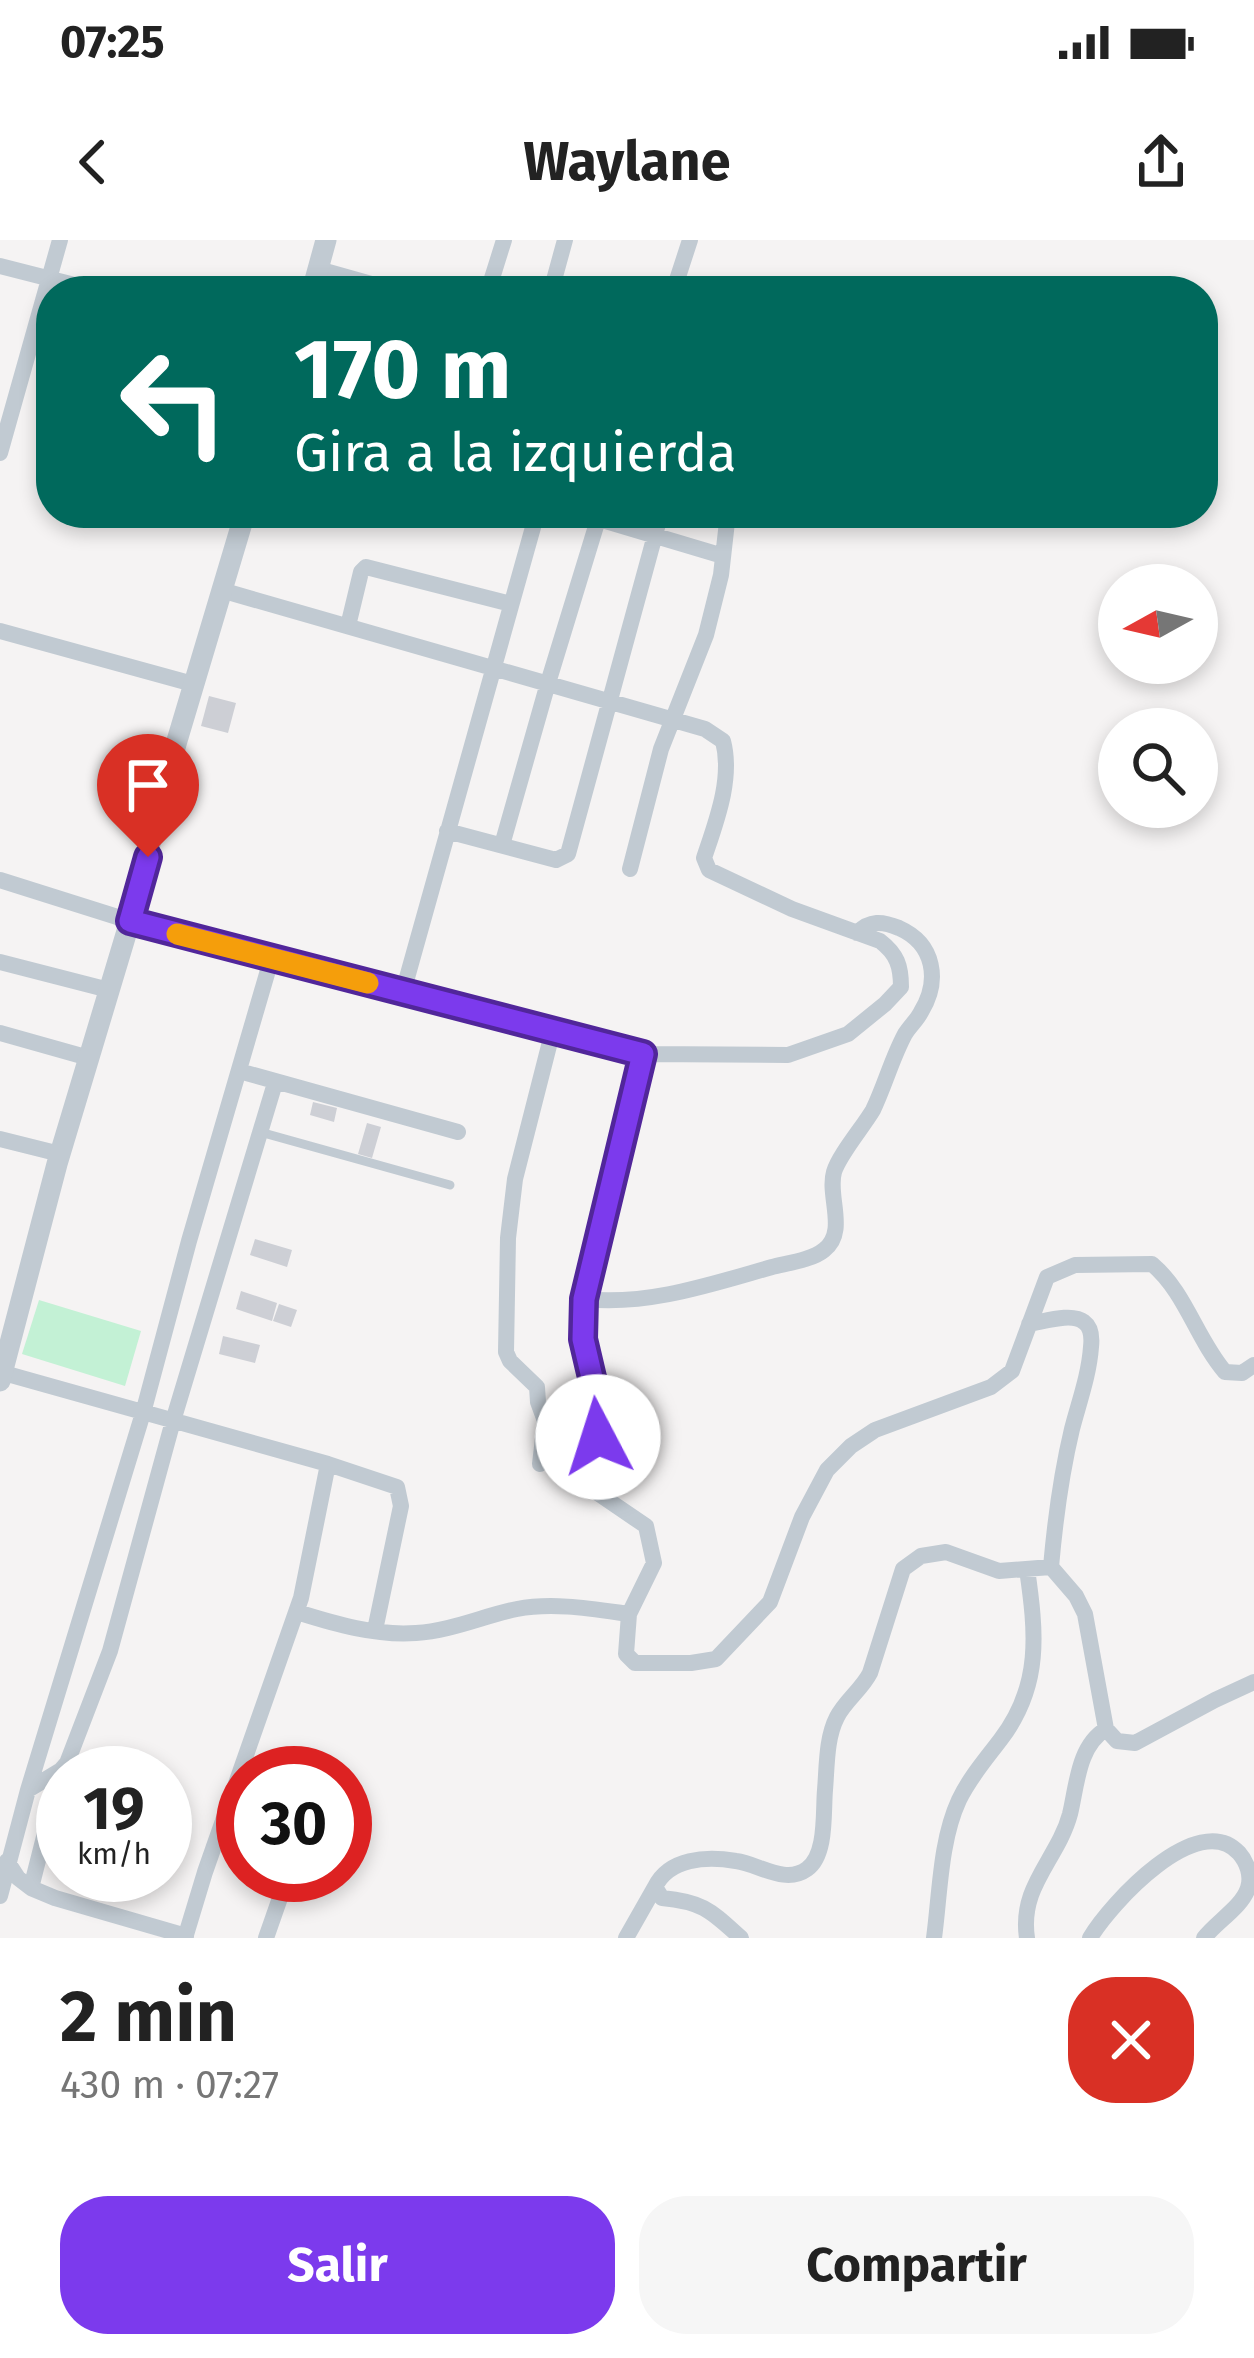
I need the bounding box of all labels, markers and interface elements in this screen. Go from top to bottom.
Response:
text: 07:25 [60,15,165,69]
icon: back [60,129,126,195]
icon: share [1128,129,1194,195]
text: Waylane [523,130,731,194]
text: 170 m [294,319,511,420]
icon: left [96,324,252,480]
text: Gira a la izquierda [294,421,737,485]
north arrow [1098,564,1218,684]
map controls [1098,564,1218,828]
button: search [1098,708,1218,828]
pin [97,734,199,857]
icon: arrive [115,752,181,818]
position arrow [535,1374,661,1500]
speed limit sign: 30 [216,1746,372,1902]
text: 19 [83,1773,145,1845]
text: km/h [77,1836,151,1872]
text: 2 min [60,1974,237,2060]
button: close [1068,1977,1194,2103]
text: 430 m · 07:27 [60,2062,279,2108]
button: Salir [60,2196,615,2334]
button: Compartir [639,2196,1194,2334]

